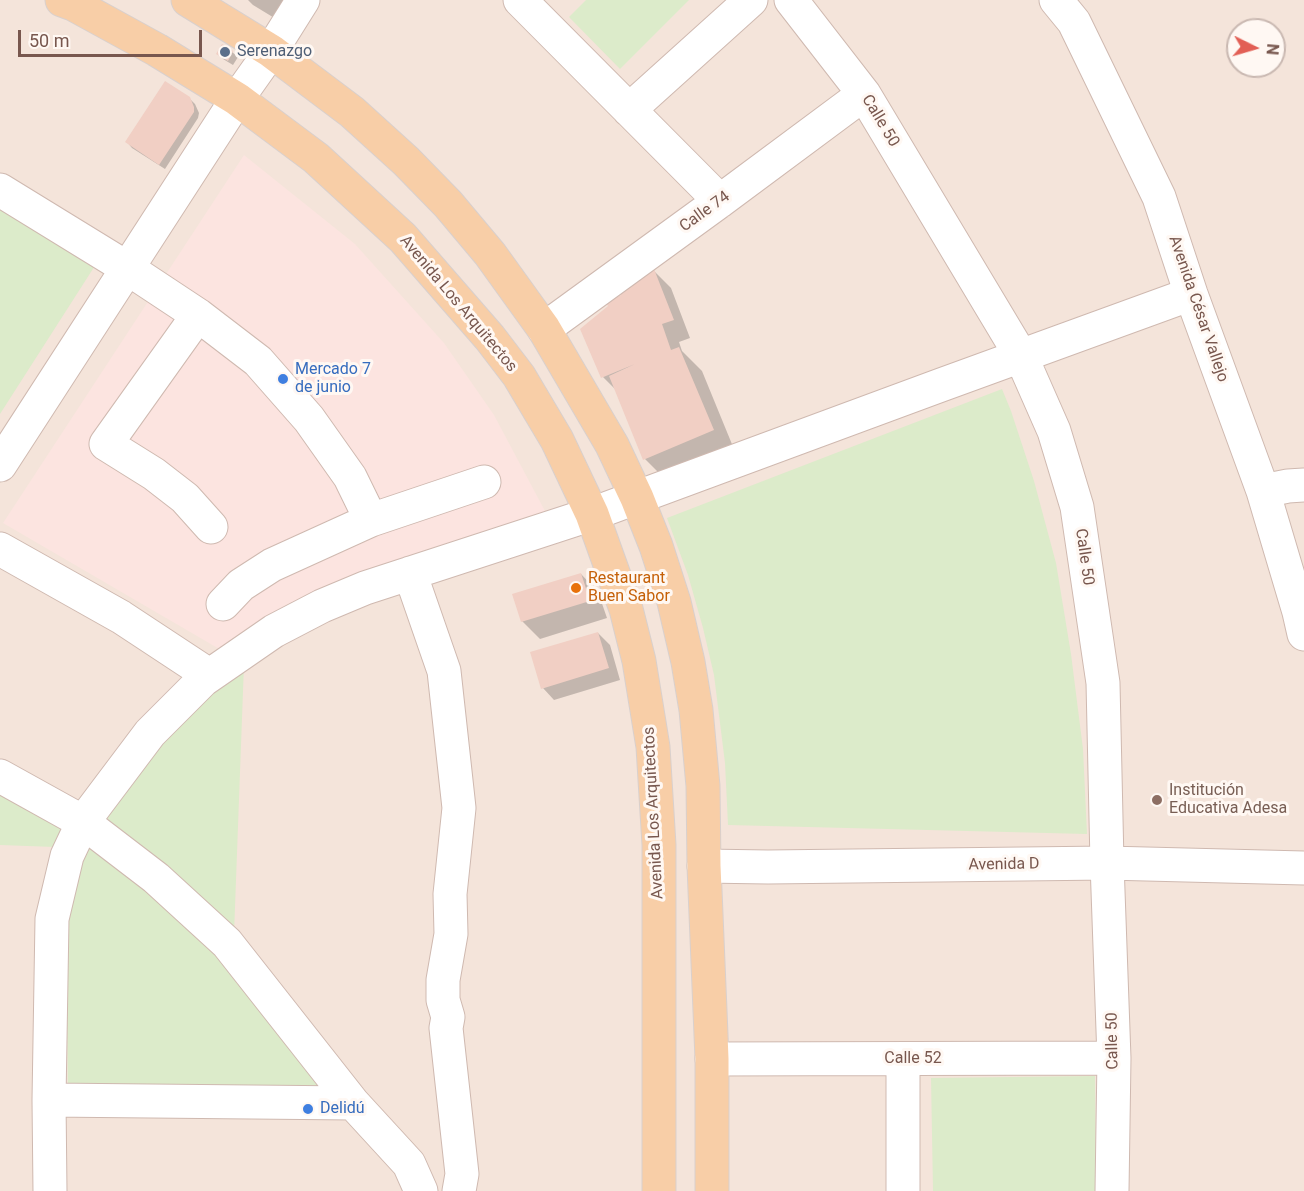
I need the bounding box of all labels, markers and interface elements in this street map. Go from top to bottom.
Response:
scale bar [21,18,206,56]
north arrow [1226,18,1286,78]
text: 50 m [29,30,69,51]
place label: Serenazgo [237,42,312,62]
text: N [1262,43,1282,56]
marker: Serenazgo [218,45,232,59]
street label: Calle 50 [857,91,903,151]
street label: Calle 74 [676,187,734,237]
street label: Avenida Los Arquitectos [395,232,521,376]
street label: Avenida César Vallejo [1164,233,1232,385]
place label: Mercado 7 de junio [295,360,371,398]
marker: Mercado 7 de junio [276,372,290,386]
street label: Calle 50 [1071,527,1097,587]
place label: Restaurant Buen Sabor [588,569,670,607]
marker: Restaurant Buen Sabor [569,581,583,595]
street label: Avenida Los Arquitectos [640,726,668,900]
place label: Institución Educativa Adesa [1169,781,1287,819]
marker: Institución Educativa Adesa [1150,793,1164,807]
street label: Avenida D [968,855,1040,875]
street label: Calle 50 [1103,1012,1123,1070]
street label: Calle 52 [884,1049,942,1069]
place label: Delidú [320,1099,365,1119]
marker: Delidú [301,1102,315,1116]

